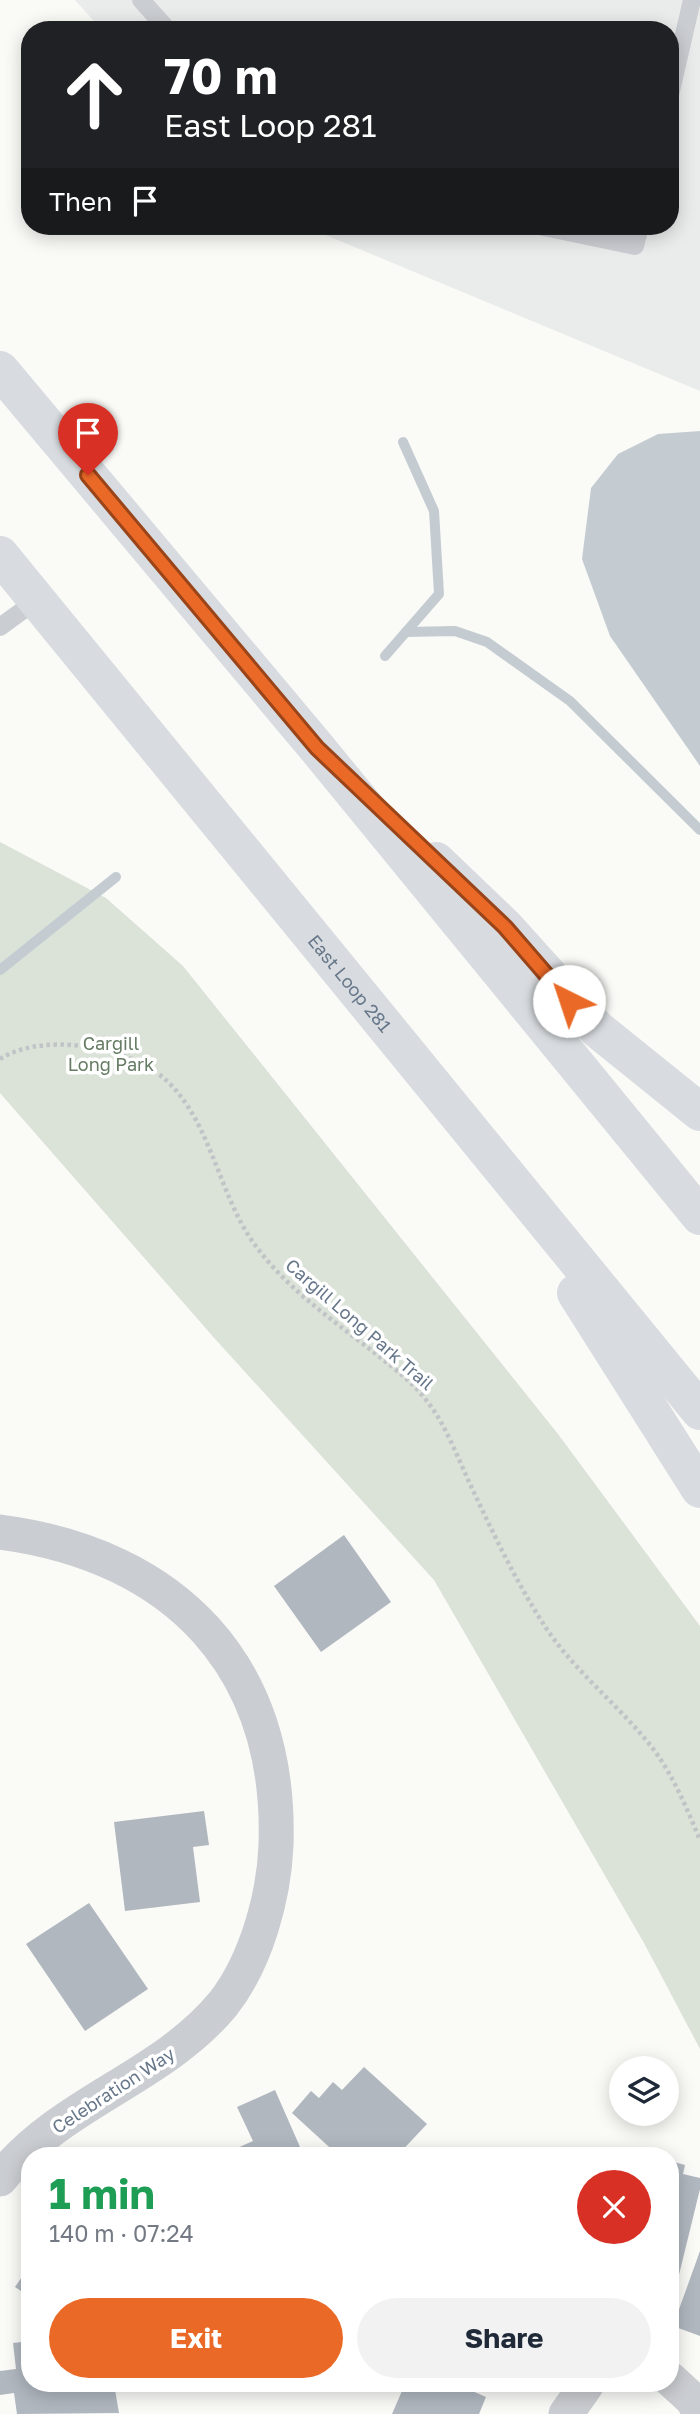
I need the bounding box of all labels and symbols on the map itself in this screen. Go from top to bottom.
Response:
pin [58,403,118,475]
street label: East Loop 281 [304,930,397,1037]
position arrow [532,964,606,1038]
park label: Cargill Long Park [68,1032,154,1075]
street label: Cargill Long Park Trail [281,1254,439,1395]
street label: Celebration Way [48,2042,178,2138]

